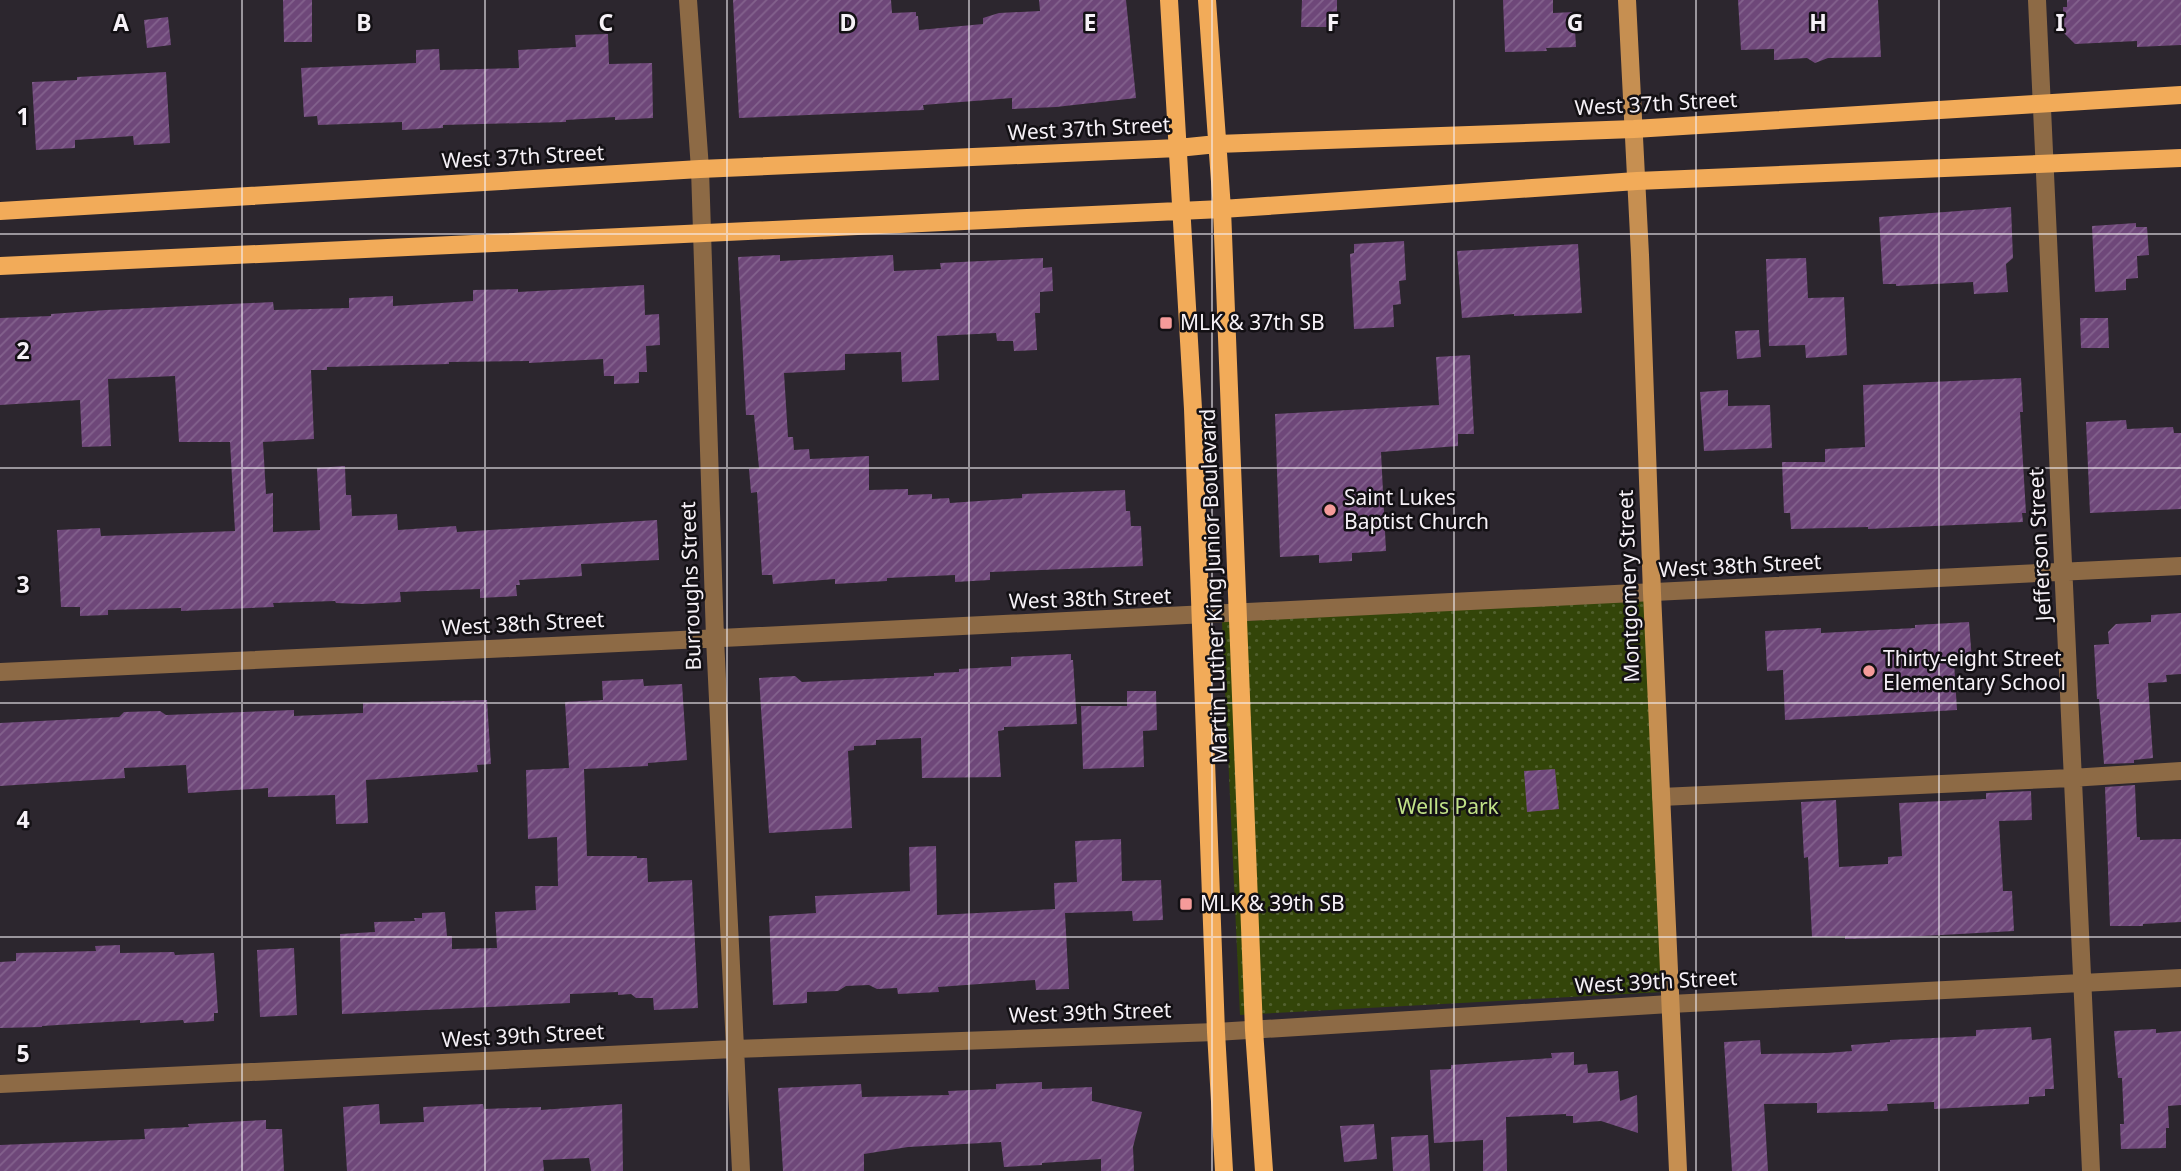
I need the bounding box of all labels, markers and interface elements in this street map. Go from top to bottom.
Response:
text: A [113,6,129,38]
text: B [356,6,372,38]
text: C [599,6,614,38]
text: D [840,6,856,38]
text: E [1084,6,1096,38]
text: F [1327,6,1339,38]
text: G [1567,6,1583,38]
text: H [1809,6,1827,38]
text: I [2056,6,2065,38]
street label: West 37th Street [1574,85,1738,121]
text: 1 [16,100,30,132]
street label: West 37th Street [1007,110,1171,146]
street label: West 37th Street [441,138,605,174]
place label: MLK & 37th SB [1180,308,1325,336]
marker: MLK & 37th SB [1158,315,1174,331]
text: 2 [16,334,30,366]
street label: Martin Luther King Junior Boulevard [1193,408,1233,764]
street label: Jefferson Street [2021,468,2057,624]
place label: Saint Lukes Baptist Church [1344,483,1489,535]
street label: Montgomery Street [1611,489,1645,683]
street label: Burroughs Street [673,501,707,671]
marker: Saint Lukes Baptist Church [1322,502,1338,518]
street label: West 38th Street [1658,547,1822,583]
text: 3 [16,568,30,600]
street label: West 38th Street [1008,581,1172,615]
street label: West 38th Street [441,605,605,641]
place label: Thirty-eight Street Elementary School [1883,644,2066,696]
marker: Thirty-eight Street Elementary School [1861,663,1877,679]
park label: Wells Park [1397,792,1500,820]
text: 4 [16,803,30,835]
place label: MLK & 39th SB [1200,889,1345,917]
marker: MLK & 39th SB [1178,896,1194,912]
street label: West 39th Street [1574,963,1738,999]
street label: West 39th Street [1008,995,1172,1029]
street label: West 39th Street [441,1017,605,1053]
text: 5 [16,1037,30,1069]

